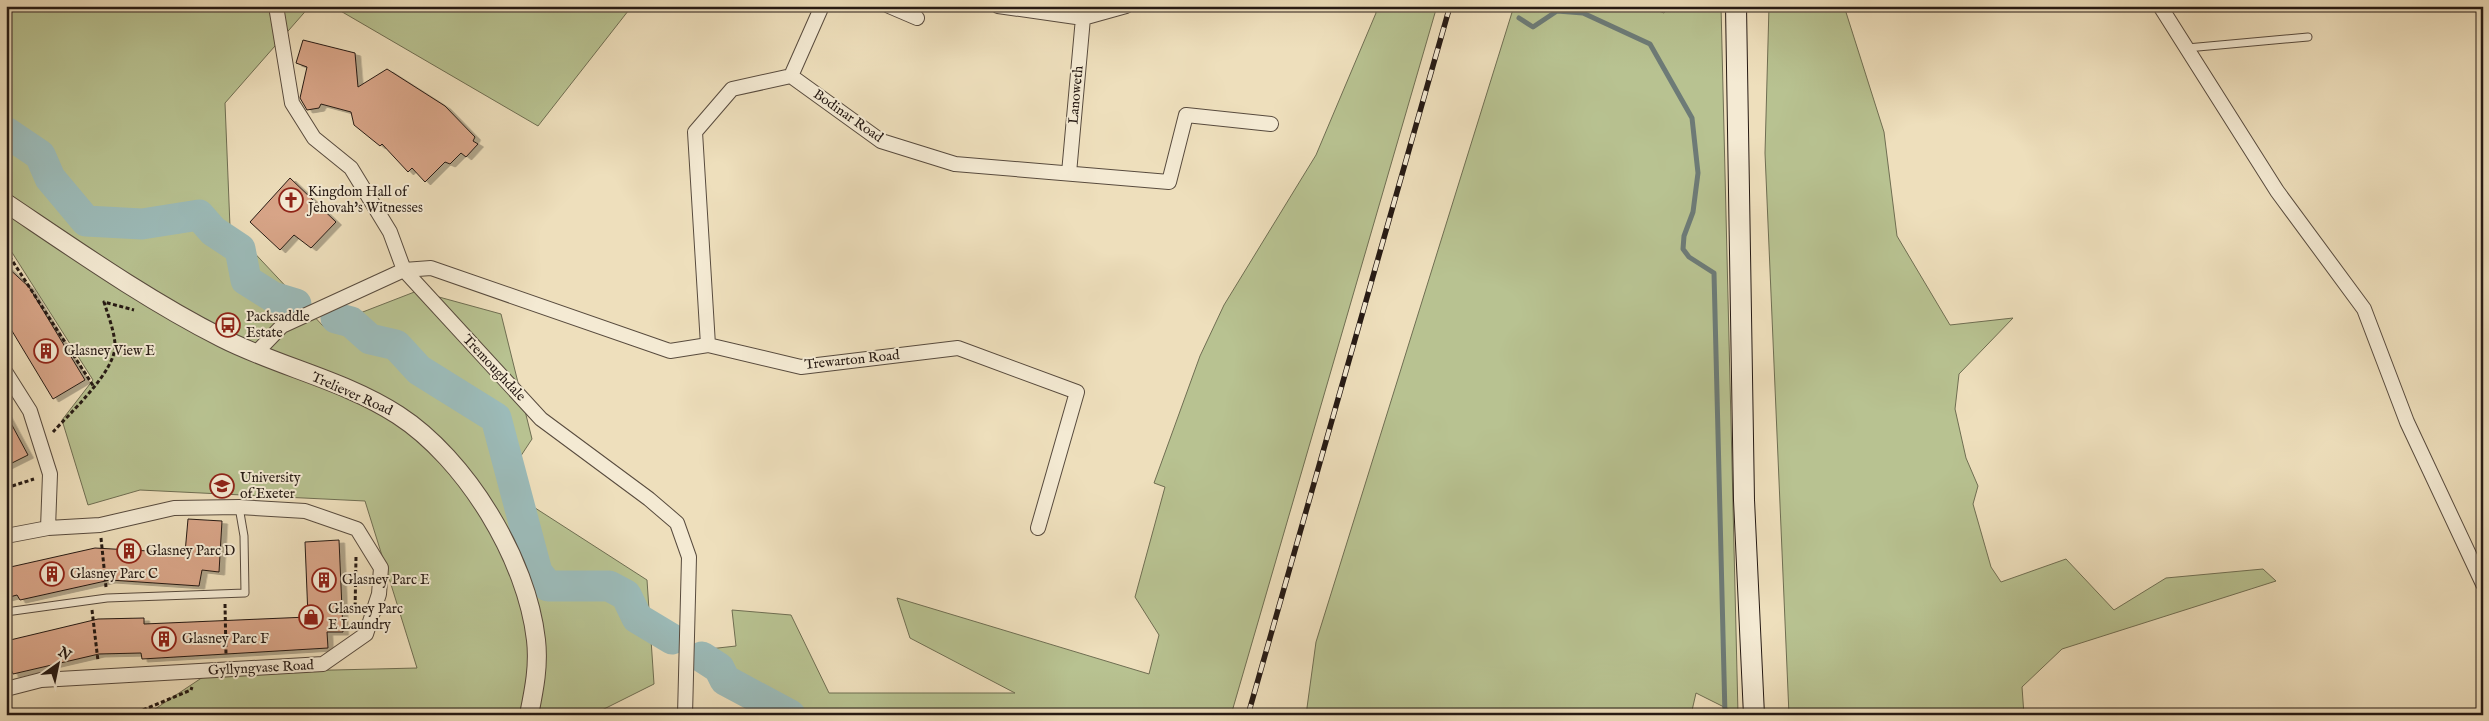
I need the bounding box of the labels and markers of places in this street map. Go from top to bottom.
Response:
place label: Kingdom Hall of Jehovah's Witnesses [306,183,423,217]
church icon: Kingdom Hall of Jehovah's Witnesses [278,187,304,213]
place label: Packsaddle Estate [246,308,310,342]
bus stop icon: Packsaddle Estate [215,312,241,338]
building icon: Glasney View E [33,338,59,364]
place label: Glasney View E [64,342,155,360]
place label: University of Exeter [240,469,301,503]
school or university icon: University of Exeter [209,473,235,499]
building icon: Glasney Parc D [116,538,142,564]
place label: Glasney Parc D [146,542,235,560]
building icon: Glasney Parc C [39,561,65,587]
place label: Glasney Parc C [70,565,158,583]
building icon: Glasney Parc E [311,567,337,593]
place label: Glasney Parc E [342,571,430,589]
place label: Glasney Parc E Laundry [328,600,403,634]
shop icon: Glasney Parc E Laundry [298,604,324,630]
building icon: Glasney Parc F [151,626,177,652]
place label: Glasney Parc F [182,630,269,648]

